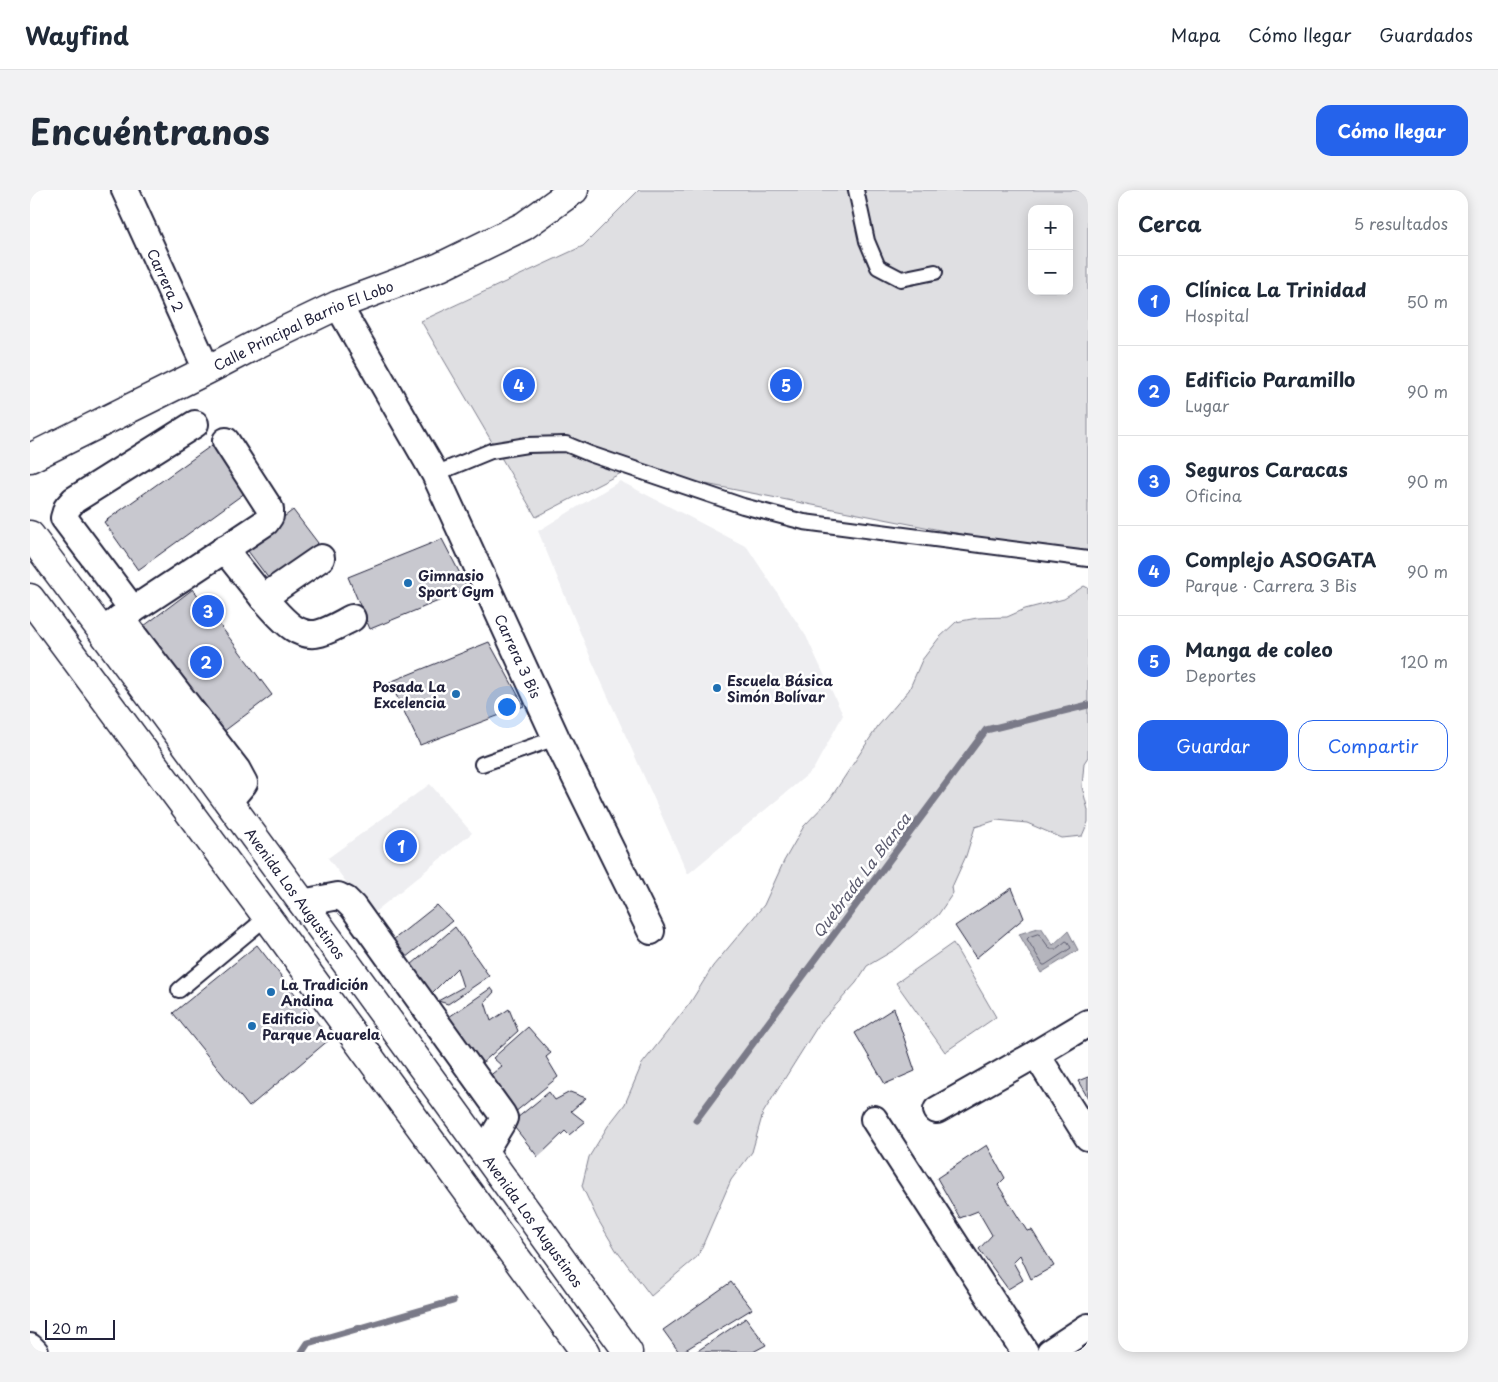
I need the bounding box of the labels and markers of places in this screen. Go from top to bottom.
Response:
pin: 4 [503,366,535,404]
pin: 5 [770,366,802,404]
place label: Gimnasio Sport Gym [418,565,494,602]
marker: Gimnasio Sport Gym [402,577,414,589]
pin: 3 [192,592,224,630]
pin: 2 [190,643,222,681]
place label: Escuela Básica Simón Bolívar [727,670,833,707]
place label: Posada La Excelencia [372,676,446,713]
marker: Escuela Básica Simón Bolívar [711,682,723,694]
marker: Posada La Excelencia [450,688,462,700]
pin: 1 [385,827,417,865]
place label: La Tradición Andina [281,974,368,1011]
marker: La Tradición Andina [265,986,277,998]
place label: Edificio Parque Acuarela [262,1008,381,1045]
marker: Edificio Parque Acuarela [246,1020,258,1032]

